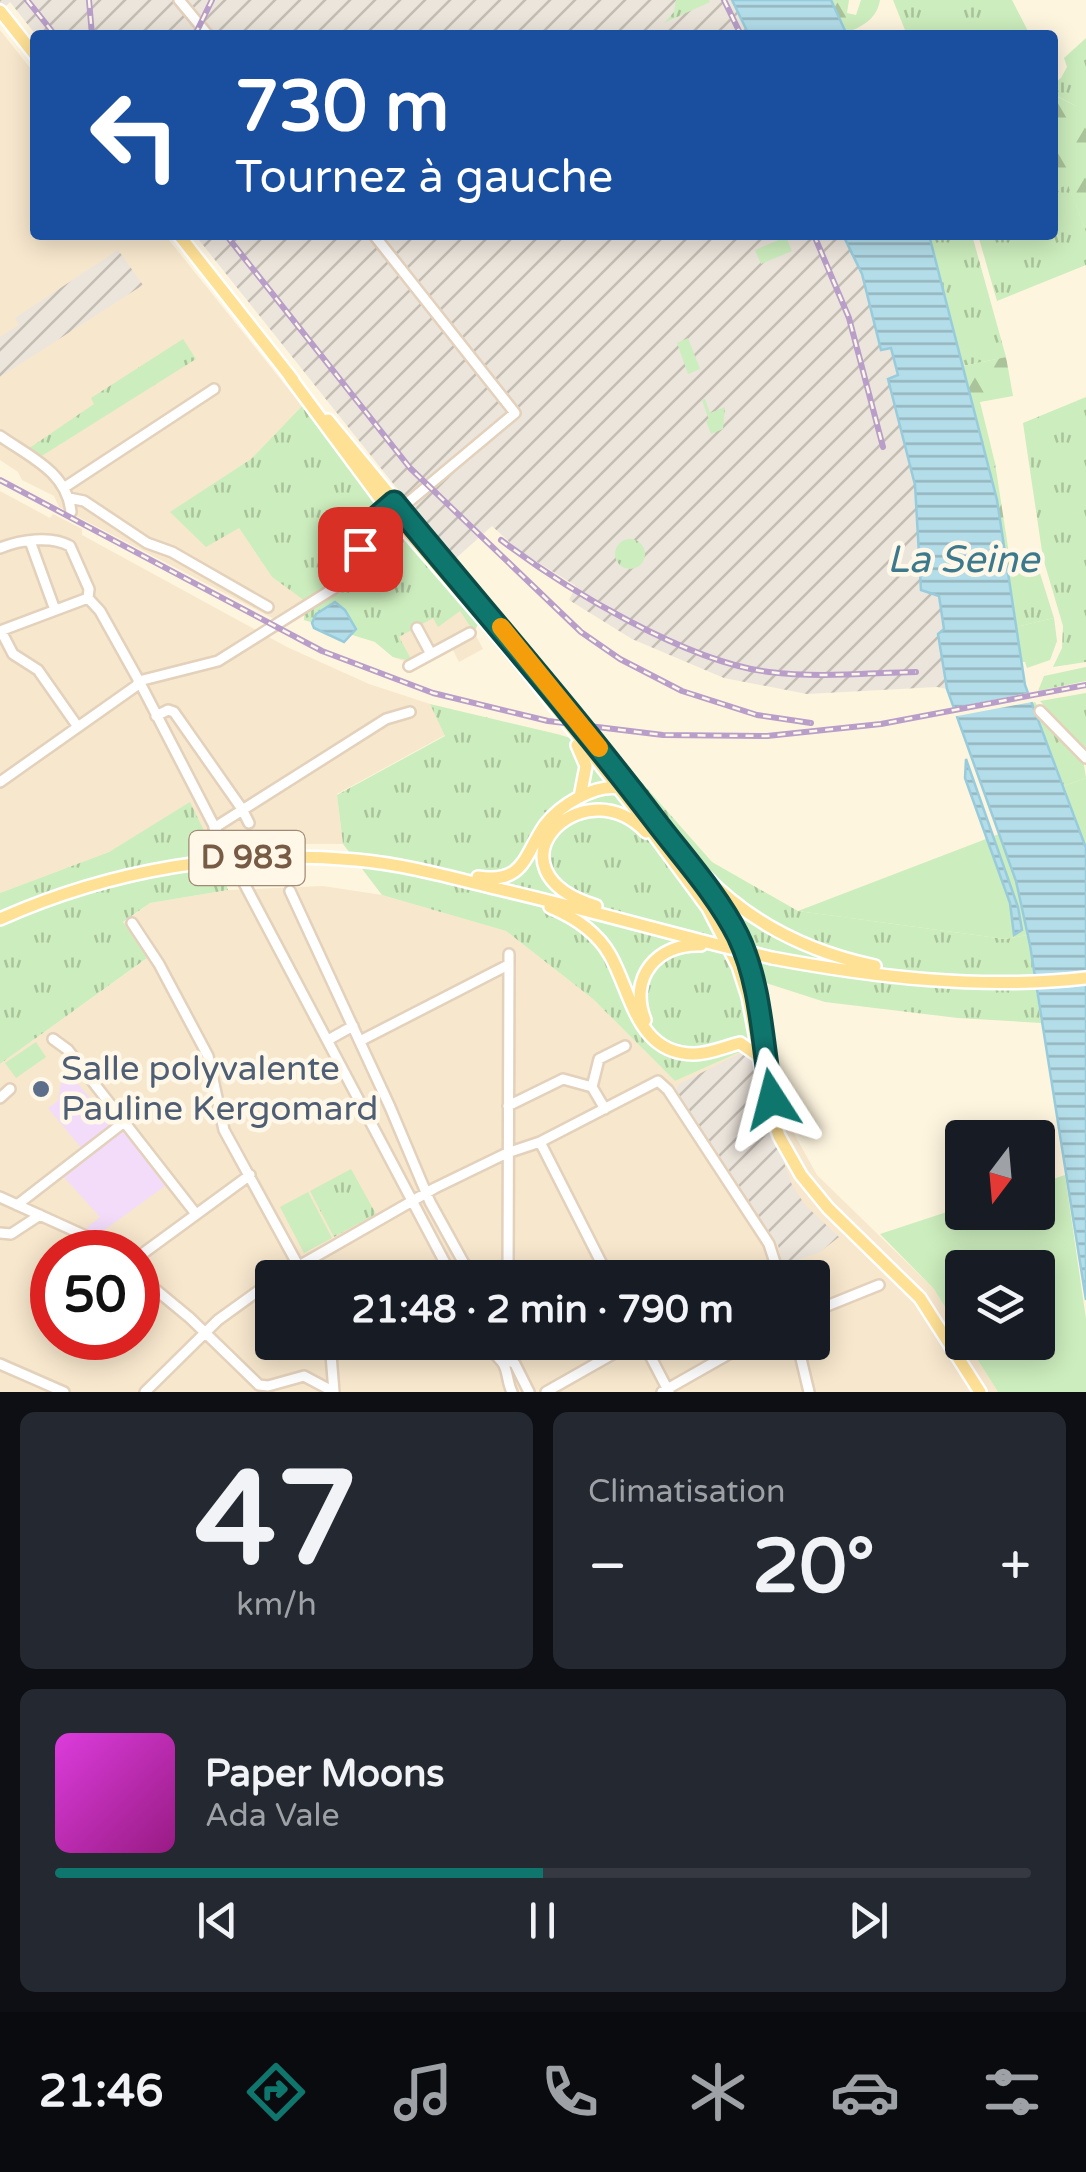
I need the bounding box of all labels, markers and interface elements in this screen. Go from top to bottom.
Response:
text: 730 m [235,66,449,150]
icon: left [70,70,200,200]
text: Tournez à gauche [235,151,613,205]
pin [318,507,403,592]
icon: arrive [333,522,388,577]
water label: La Seine [887,537,1042,583]
road number: D 983 [190,831,304,885]
position arrow [720,1047,824,1151]
place label: Salle polyvalente Pauline Kergomard [61,1048,378,1130]
marker: Salle polyvalente Pauline Kergomard [30,1078,52,1100]
north arrow [945,1120,1055,1230]
map controls [945,1120,1055,1360]
speed limit sign: 50 [30,1230,160,1360]
button: layers [945,1250,1055,1360]
text: 21:48 · 2 min · 790 m [351,1287,734,1333]
text: 47 [195,1443,358,1599]
text: Climatisation [588,1473,785,1511]
text: 20° [752,1522,875,1612]
text: − [588,1534,627,1600]
text: + [1000,1534,1031,1600]
text: km/h [236,1586,317,1624]
text: Paper Moons [205,1751,445,1797]
text: Ada Vale [205,1797,340,1835]
icon: previous [190,1893,245,1948]
icon: pause [515,1893,570,1948]
icon: next [841,1893,896,1948]
icon: directions [241,2057,311,2127]
icon: music [388,2057,458,2127]
icon: phone [535,2057,605,2127]
icon: climate [683,2057,753,2127]
icon: car [830,2057,900,2127]
icon: filters [977,2057,1047,2127]
text: 21:46 [39,2065,163,2119]

